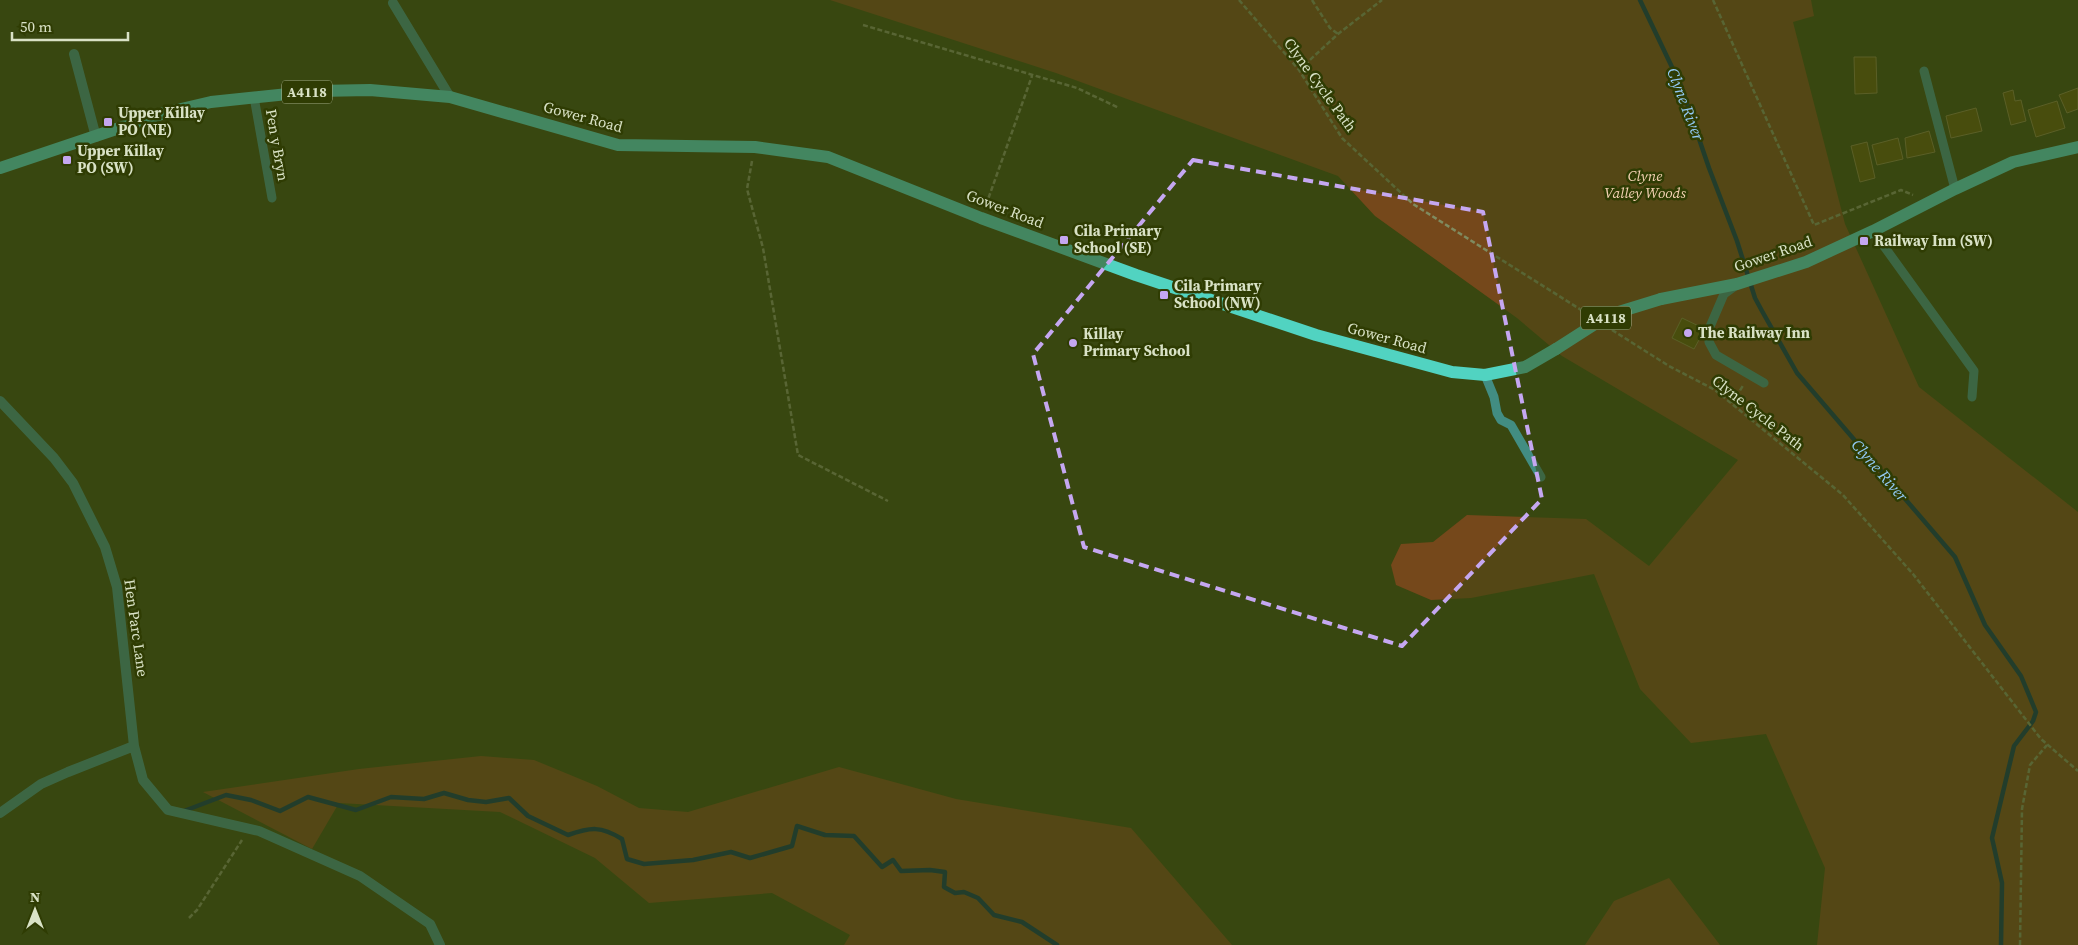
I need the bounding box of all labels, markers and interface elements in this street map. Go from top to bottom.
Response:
scale bar [12,10,129,42]
text: 50 m [20,16,52,37]
street label: Clyne Cycle Path [1279,33,1362,136]
water label: Clyne River [1662,65,1710,144]
road number: A4118 [282,80,332,104]
street label: Gower Road [541,96,625,137]
place label: Upper Killay PO (NE) [118,102,205,140]
street label: Pen y Bryn [261,107,294,183]
marker: Upper Killay PO (NE) [102,116,114,128]
place label: Upper Killay PO (SW) [77,140,164,178]
marker: Upper Killay PO (SW) [61,154,73,166]
park label: Clyne Valley Woods [1604,165,1686,203]
street label: Gower Road [964,184,1047,233]
place label: Cila Primary School (SE) [1074,220,1161,258]
street label: Gower Road [1731,230,1815,277]
place label: Railway Inn (SW) [1874,230,1993,251]
marker: Cila Primary School (SE) [1058,234,1070,246]
marker: Railway Inn (SW) [1858,235,1870,247]
place label: Cila Primary School (NW) [1174,275,1261,313]
marker: Cila Primary School (NW) [1158,289,1170,301]
road number: A4118 [1581,306,1631,330]
street label: Gower Road [1345,317,1429,358]
place label: The Railway Inn [1698,322,1810,343]
place label: Killay Primary School [1083,323,1190,361]
marker: The Railway Inn [1682,327,1694,339]
marker: Killay Primary School [1067,337,1079,349]
street label: Clyne Cycle Path [1708,370,1809,455]
water label: Clyne River [1847,434,1914,506]
street label: Hen Parc Lane [119,578,154,678]
north arrow [10,885,60,935]
text: N [30,887,40,907]

